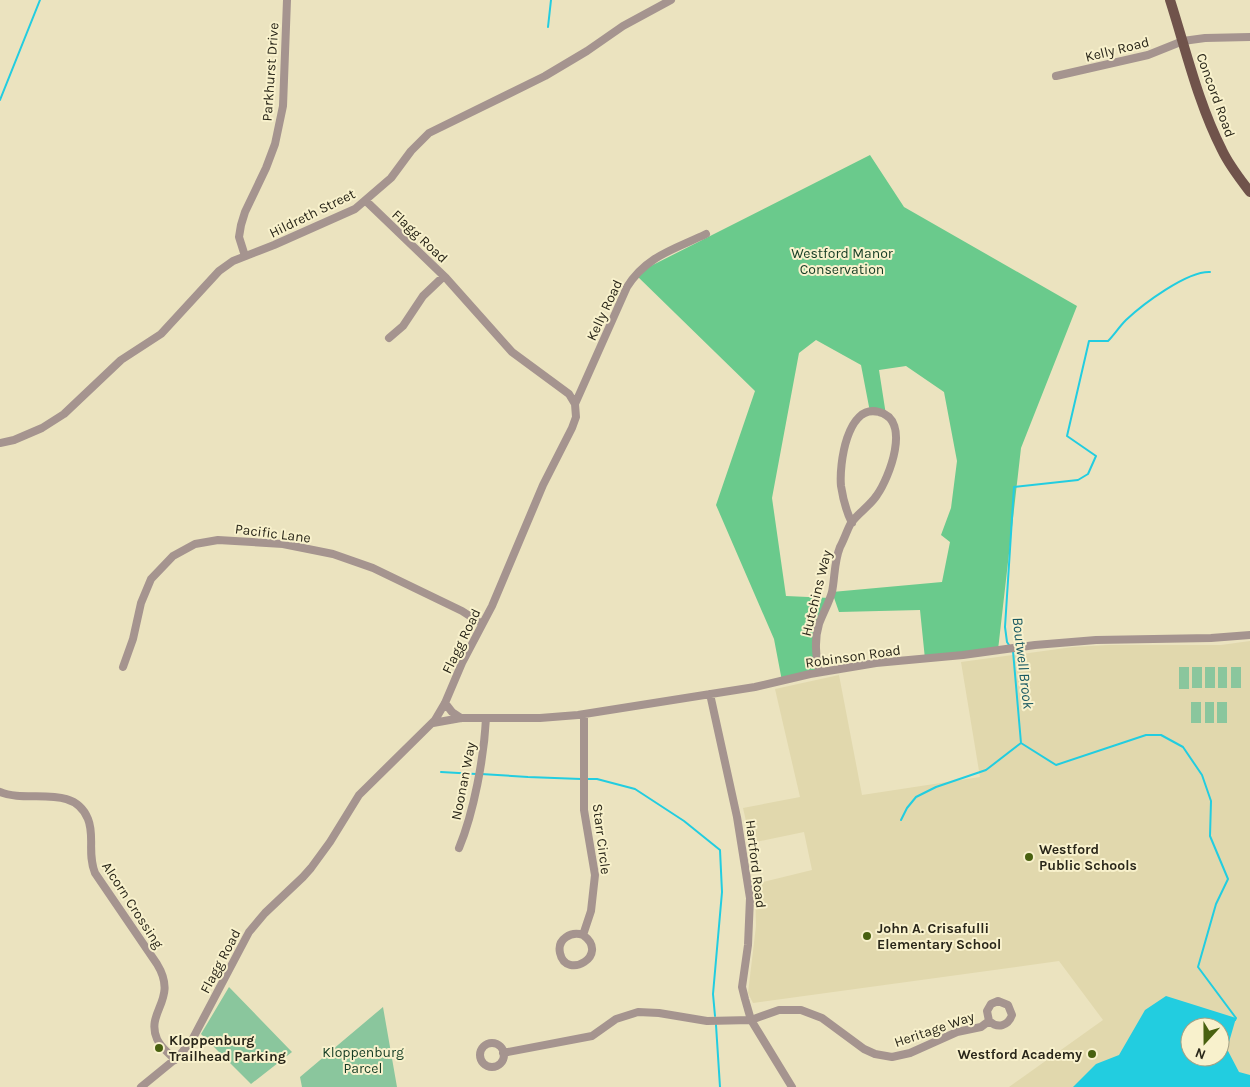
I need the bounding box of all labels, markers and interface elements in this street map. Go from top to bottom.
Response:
street label: Parkhurst Drive [259,22,282,122]
street label: Kelly Road [1083,33,1151,66]
street label: Concord Road [1192,51,1239,140]
street label: Hildreth Street [266,185,358,242]
street label: Flagg Road [388,206,451,267]
park label: Westford Manor Conservation [791,245,894,278]
street label: Kelly Road [583,277,626,344]
street label: Pacific Lane [234,520,312,547]
street label: Hutchins Way [798,548,836,638]
street label: Flagg Road [438,606,485,677]
water label: Boutwell Brook [1008,616,1038,710]
street label: Robinson Road [804,641,902,672]
street label: Noonan Way [448,740,479,822]
street label: Starr Circle [589,803,614,875]
street label: Hartford Road [742,819,769,909]
place label: Westford Public Schools [1039,841,1137,874]
marker: Westford Public Schools [1023,851,1035,863]
street label: Alcorn Crossing [98,859,167,952]
place label: John A. Crisafulli Elementary School [877,920,1001,953]
street label: Flagg Road [196,926,244,996]
marker: John A. Crisafulli Elementary School [861,930,873,942]
street label: Heritage Way [892,1008,977,1051]
north arrow [1180,1017,1230,1067]
place label: Kloppenburg Trailhead Parking [169,1032,286,1065]
marker: Kloppenburg Trailhead Parking [153,1042,165,1054]
park label: Kloppenburg Parcel [322,1044,404,1077]
text: N [1193,1044,1208,1063]
place label: Westford Academy [958,1046,1082,1063]
marker: Westford Academy [1086,1048,1098,1060]

